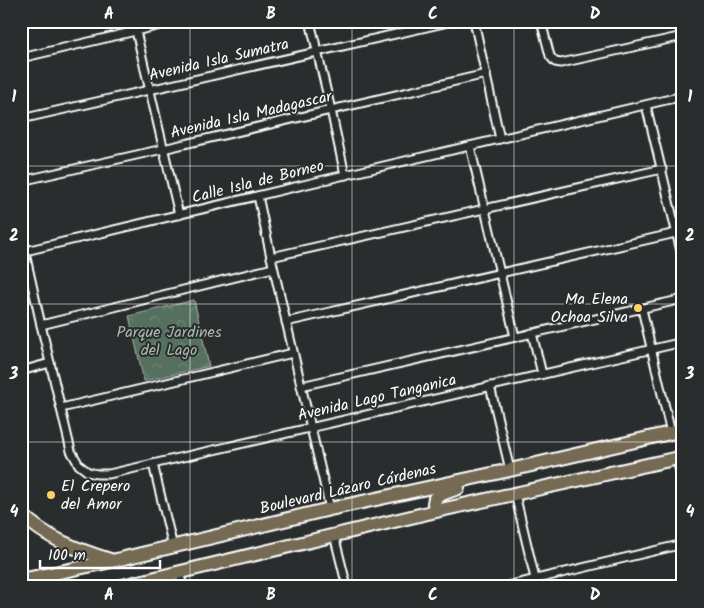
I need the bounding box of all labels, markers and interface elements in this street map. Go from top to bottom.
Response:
text: A [104,2,114,27]
text: B [266,2,276,27]
text: C [428,2,438,27]
text: D [590,2,601,27]
street label: Avenida Isla Sumatra [147,32,291,88]
street label: Avenida Isla Madagascar [168,84,336,146]
text: 1 [12,85,17,110]
text: 1 [688,85,693,110]
street label: Calle Isla de Borneo [189,153,327,211]
text: 2 [9,224,19,249]
text: 2 [685,224,695,249]
place label: Ma Elena Ochoa Silva [551,287,628,330]
marker: Ma Elena Ochoa Silva [632,302,644,314]
park label: Parque Jardines del Lago [116,320,222,363]
text: 3 [9,362,19,387]
text: 3 [685,362,695,387]
street label: Avenida Lago Tanganica [295,368,459,428]
street label: Boulevard Lázaro Cárdenas [257,456,439,521]
place label: El Crepero del Amor [61,474,130,517]
marker: El Crepero del Amor [45,489,57,501]
text: 4 [10,500,19,525]
text: 4 [686,500,695,525]
scale bar [40,538,160,570]
text: 100 m [48,544,86,568]
text: A [104,583,114,608]
text: B [266,583,276,608]
text: C [428,583,438,608]
text: D [590,583,601,608]

